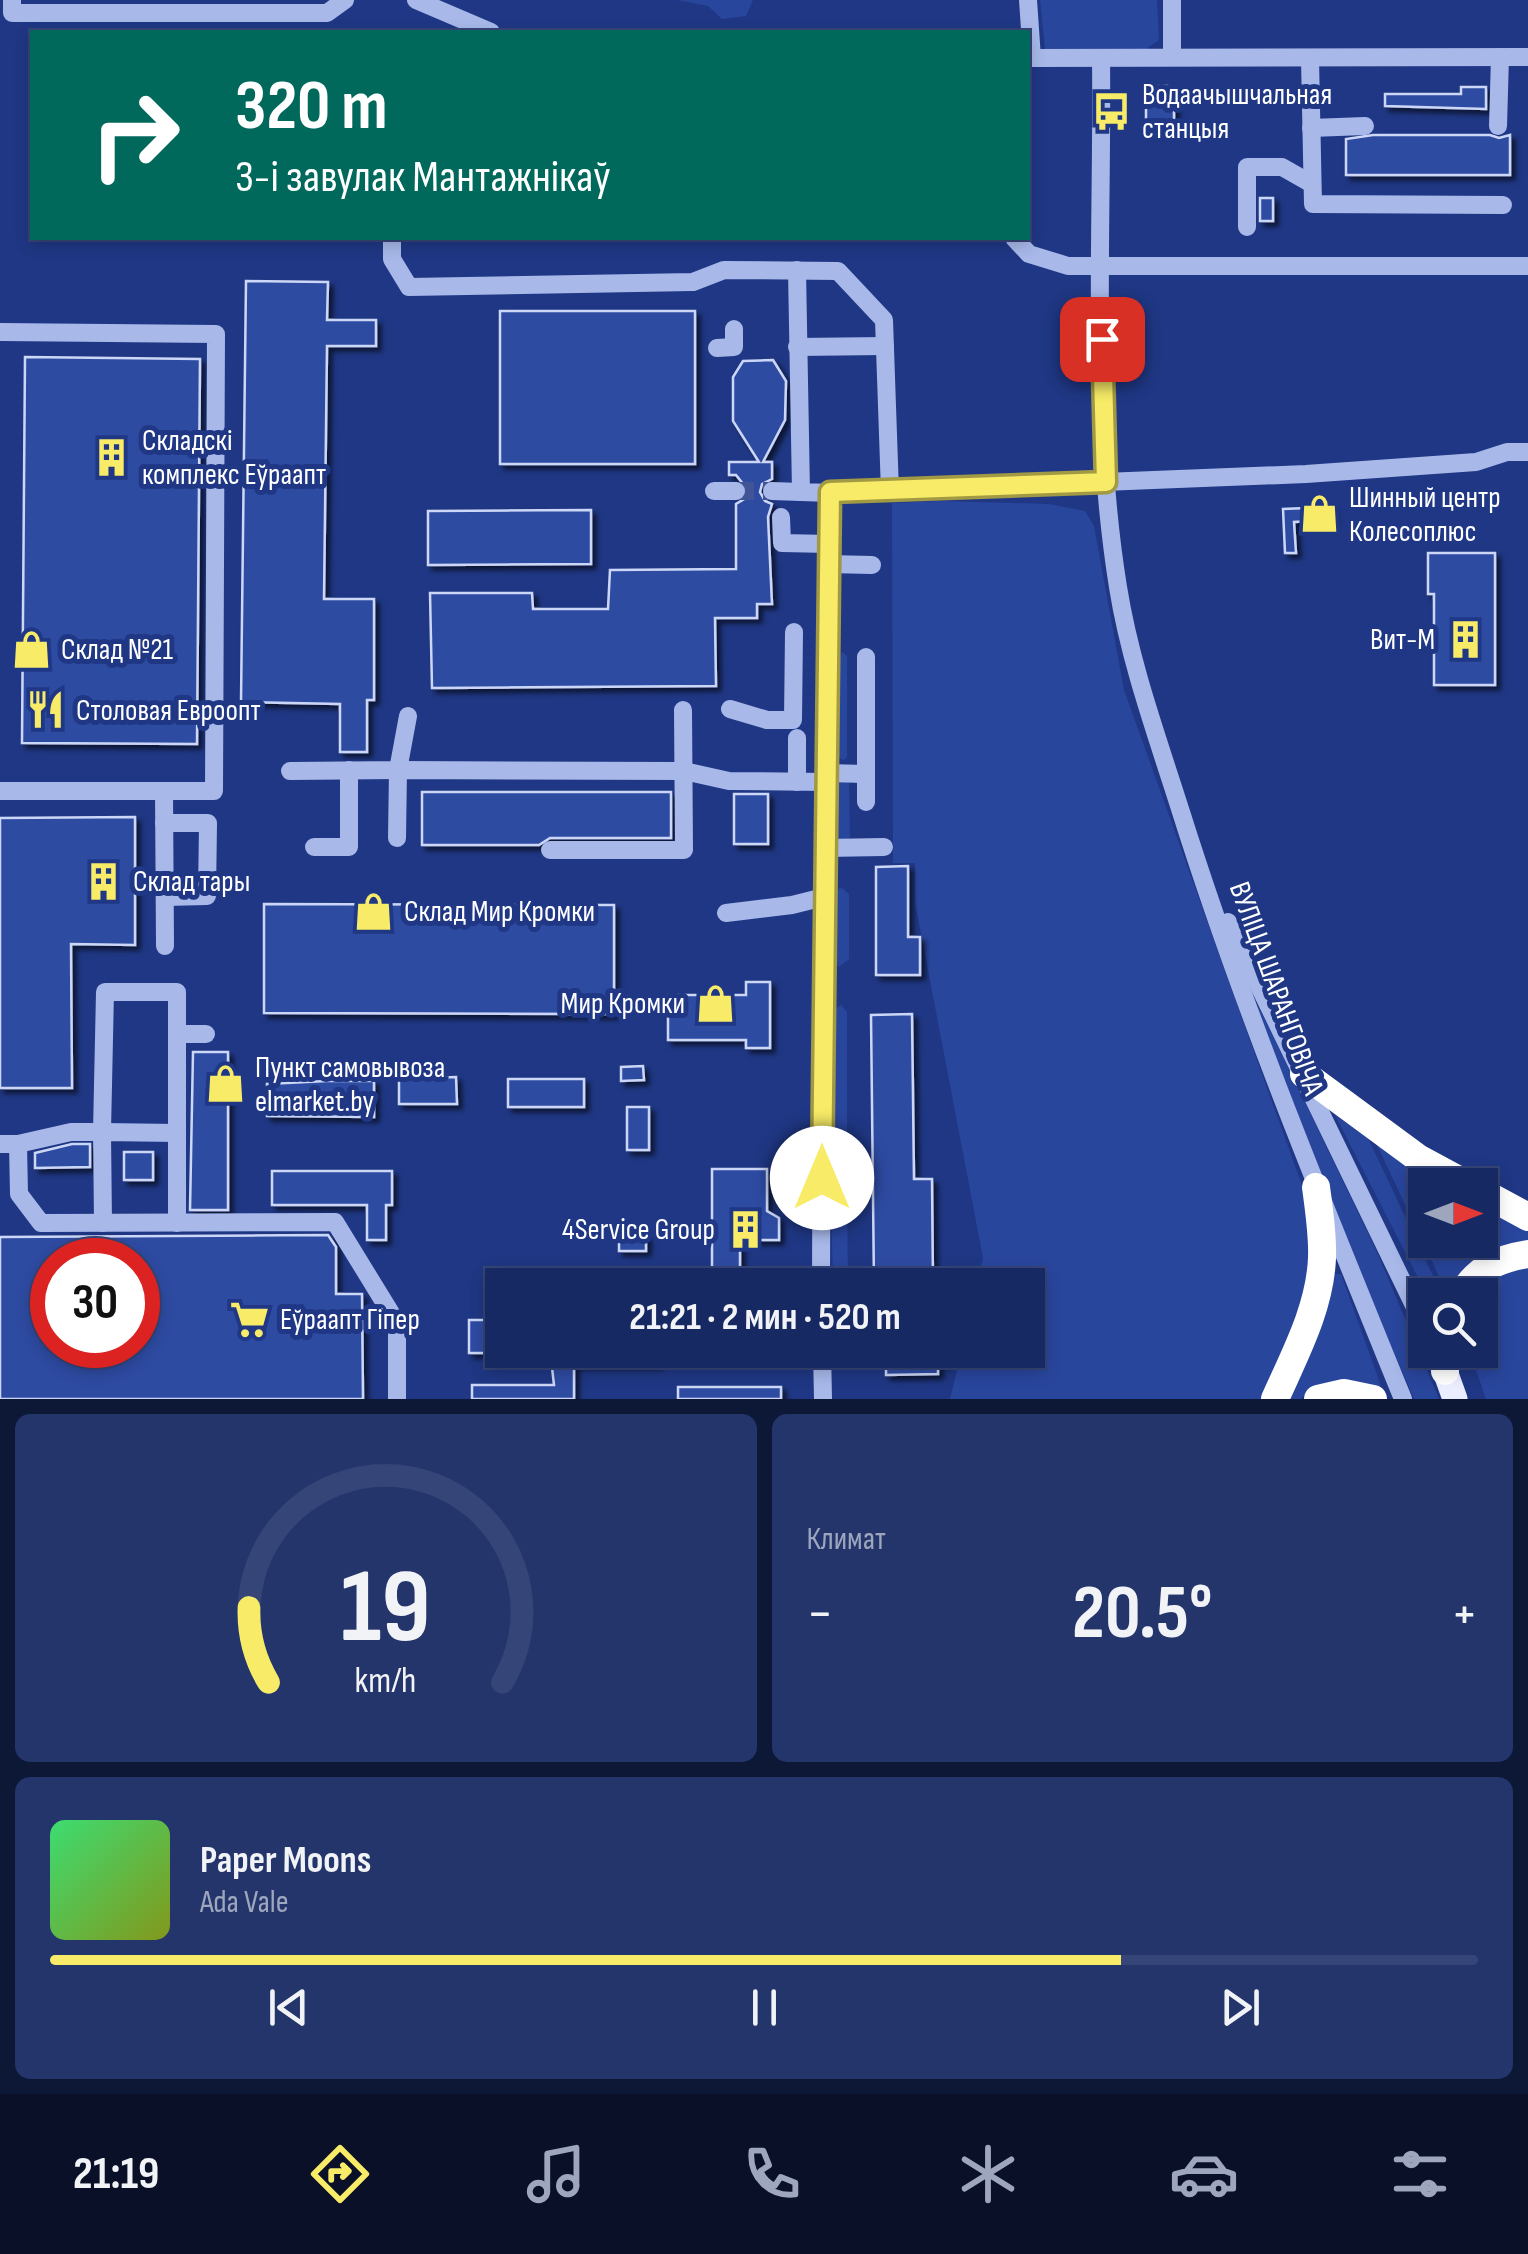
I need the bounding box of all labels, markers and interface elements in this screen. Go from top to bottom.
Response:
text: 320 m [235,65,388,149]
icon: right [70,70,200,200]
place label: Водаачышчальная станцыя [1142,77,1332,147]
bus stop icon: Водаачышчальная станцыя [1091,90,1133,132]
text: 3-і завулак Мантажнікаў [235,150,611,205]
pin [1060,297,1145,382]
icon: arrive [1075,312,1130,367]
place label: Складскі комплекс Еўраапт [142,423,326,493]
building icon: Складскі комплекс Еўраапт [91,436,133,478]
place label: Шинный центр Колесоплюс [1349,480,1501,550]
shop icon: Шинный центр Колесоплюс [1298,493,1340,535]
building icon: Вит-М [1444,618,1486,660]
place label: Вит-М [1370,622,1435,658]
shop icon: Склад №21 [10,628,52,670]
place label: Склад №21 [61,632,174,668]
restaurant icon: Столовая Евроопт [25,689,67,731]
place label: Столовая Евроопт [76,693,261,729]
building icon: Склад тары [82,860,124,902]
place label: Склад тары [133,864,250,900]
street label: ВУЛІЦА ШАРАНГОВІЧА [1221,877,1331,1100]
shop icon: Склад Мир Кромки [353,890,395,932]
place label: Склад Мир Кромки [404,894,595,930]
shop icon: Мир Кромки [694,982,736,1024]
place label: Мир Кромки [561,986,685,1022]
place label: Пункт самовывоза elmarket.by [255,1050,445,1120]
shop icon: Пункт самовывоза elmarket.by [204,1063,246,1105]
position arrow [770,1126,874,1230]
north arrow [1408,1168,1498,1258]
map controls [1408,1168,1498,1368]
building icon: 4Service Group [724,1208,766,1250]
place label: 4Service Group [562,1212,715,1248]
speed limit sign: 30 [30,1238,160,1368]
button: search [1408,1278,1498,1368]
text: 21:21 · 2 мин · 520 m [629,1295,901,1340]
supermarket icon: Еўраапт Гіпер [229,1298,271,1340]
place label: Еўраапт Гіпер [280,1302,420,1338]
text: Климат [807,1520,886,1559]
text: 19 [341,1546,431,1671]
text: 20.5° [1072,1569,1212,1660]
text: − [807,1581,833,1648]
text: + [1451,1581,1478,1648]
text: km/h [355,1660,417,1703]
text: Paper Moons [200,1838,371,1883]
text: Ada Vale [200,1883,289,1922]
icon: previous [261,1980,316,2035]
icon: pause [737,1980,792,2035]
icon: next [1213,1980,1268,2035]
icon: directions [305,2139,375,2209]
icon: music [521,2139,591,2209]
icon: phone [737,2139,807,2209]
icon: climate [953,2139,1023,2209]
icon: car [1169,2139,1239,2209]
icon: filters [1385,2139,1455,2209]
text: 21:19 [73,2147,159,2202]

